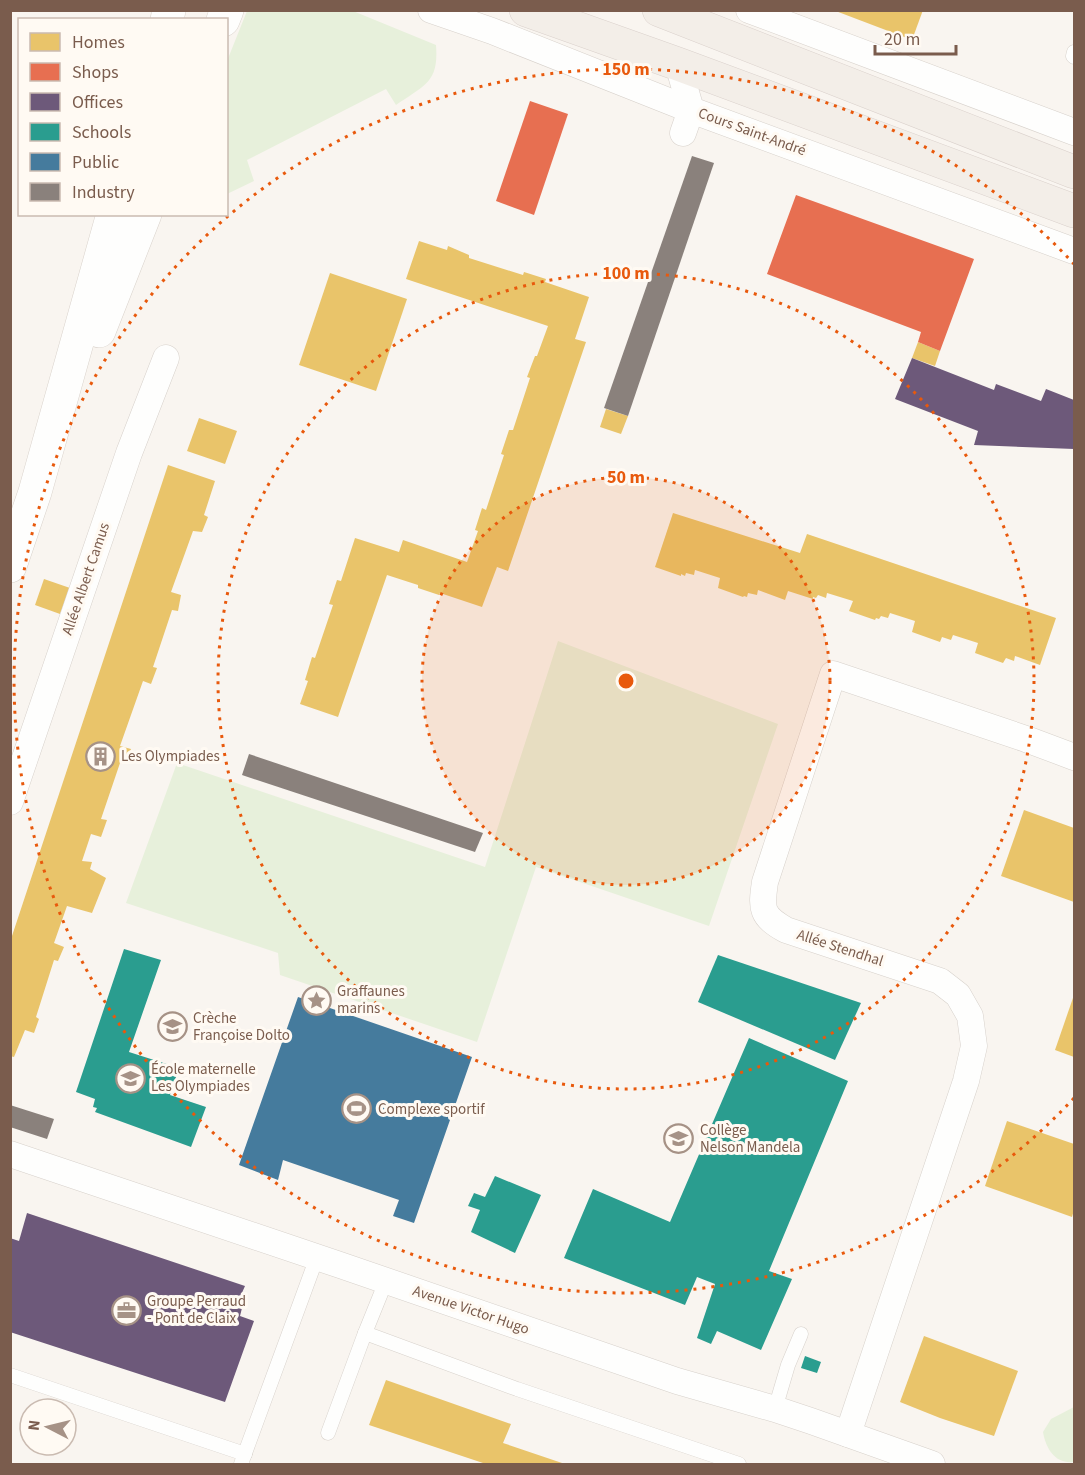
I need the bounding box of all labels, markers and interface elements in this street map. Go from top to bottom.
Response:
legend [18,18,228,216]
scale bar [875,18,956,56]
text: 20 m [884,27,920,52]
text: Homes [72,30,125,55]
text: 150 m [602,57,650,82]
text: Shops [72,60,119,85]
text: Offices [72,90,123,115]
street label: Cours Saint-André [695,103,809,161]
text: Schools [72,120,131,145]
text: Public [72,150,119,175]
text: Industry [72,180,135,205]
text: 100 m [602,261,650,286]
text: 50 m [607,465,645,490]
street label: Allée Albert Camus [57,520,115,638]
centre of rings [616,671,636,691]
building icon: Les Olympiades [84,740,116,772]
place label: Les Olympiades [121,746,220,767]
street label: Allée Stendhal [794,924,886,972]
place label: Graffaunes marins [337,981,405,1019]
place icon: Graffaunes marins [300,984,332,1016]
place label: Crèche Françoise Dolto [193,1008,290,1046]
school or university icon: Crèche Françoise Dolto [156,1011,188,1043]
place label: École maternelle Les Olympiades [151,1059,256,1097]
school or university icon: École maternelle Les Olympiades [114,1062,146,1094]
sports icon: Complexe sportif [341,1093,373,1125]
place label: Complexe sportif [378,1099,485,1120]
place label: Collège Nelson Mandela [700,1120,800,1158]
school or university icon: Collège Nelson Mandela [663,1123,695,1155]
street label: Avenue Victor Hugo [410,1280,532,1340]
place label: Groupe Perraud - Pont de Claix [147,1291,246,1329]
office icon: Groupe Perraud - Pont de Claix [110,1294,142,1326]
north arrow [18,1397,78,1457]
text: N [23,1419,46,1432]

